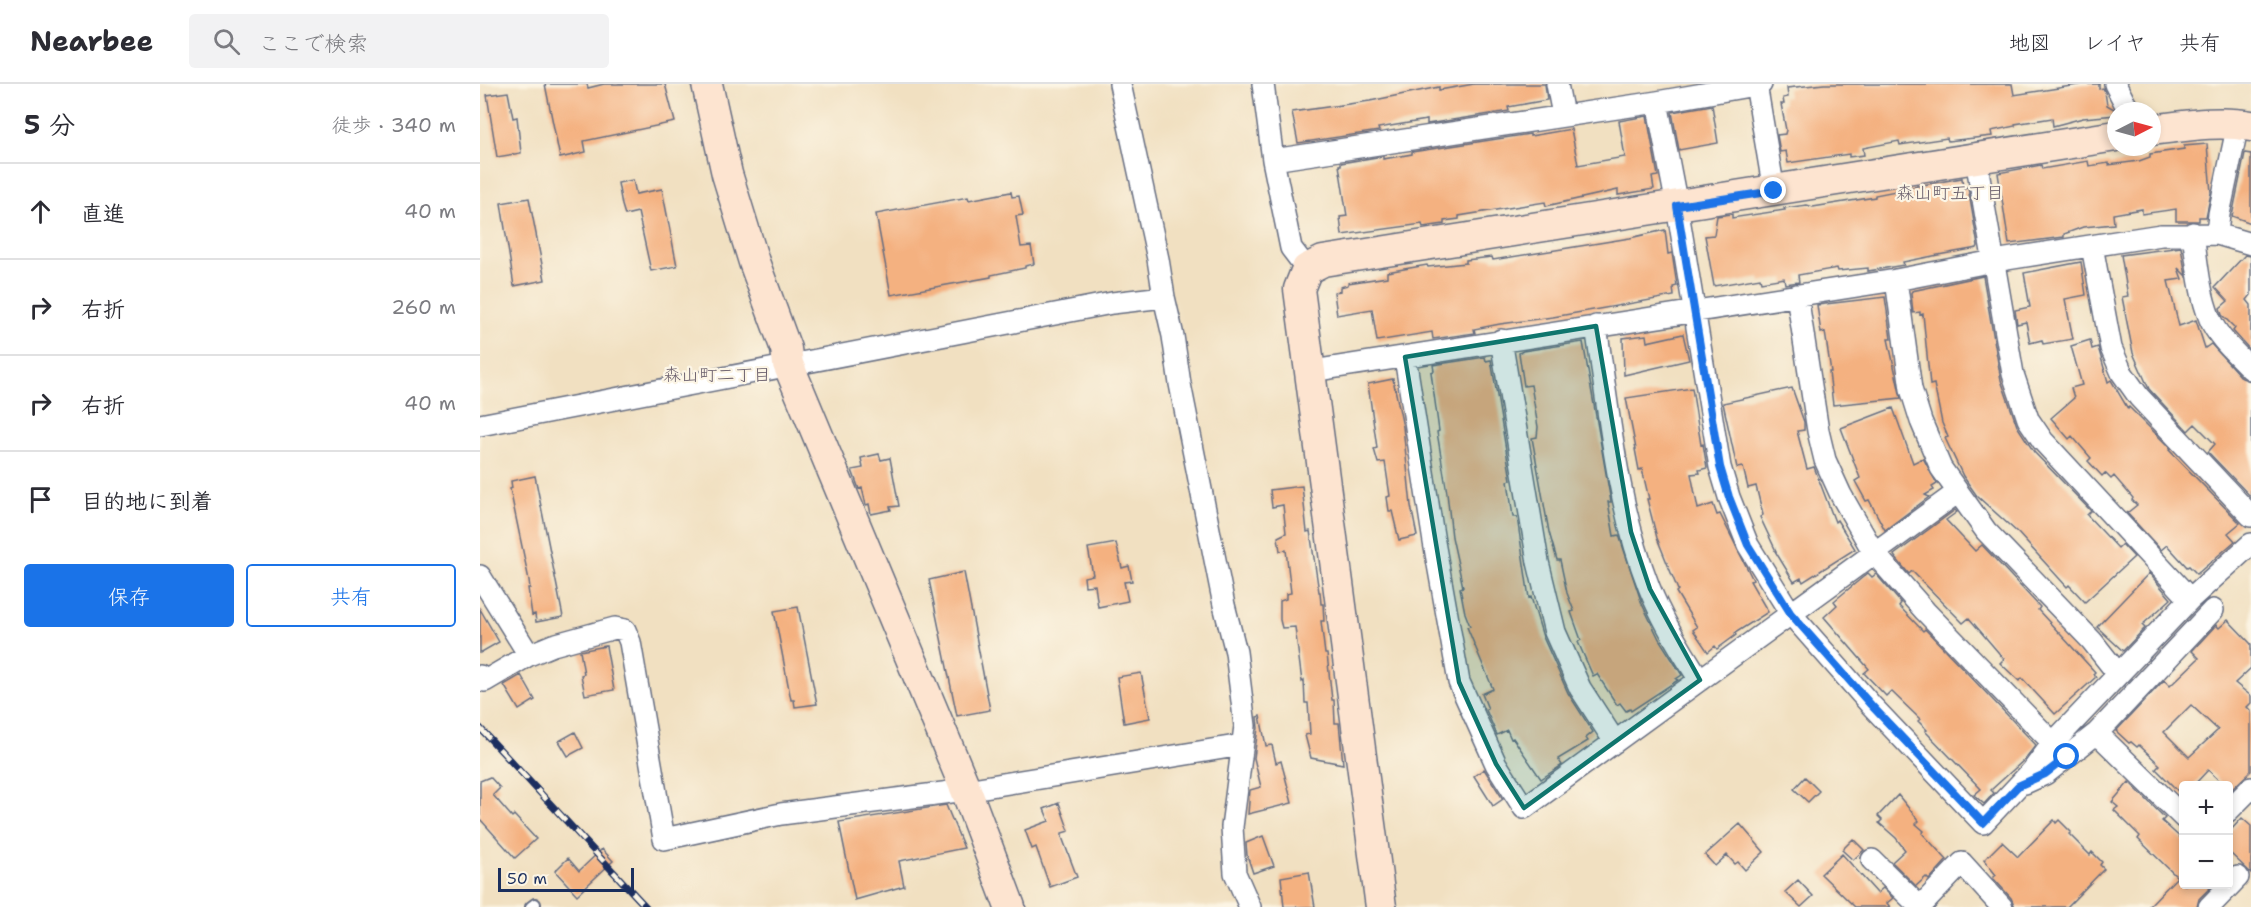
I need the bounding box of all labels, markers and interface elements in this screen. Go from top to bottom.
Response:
search box [189,14,609,68]
text: Nearbee [30,22,153,60]
icon: search [210,25,243,58]
text: ここで検索 [258,29,368,58]
text: 地図 [2009,29,2051,57]
text: レイヤ [2084,29,2146,57]
text: 共有 [2179,29,2221,57]
north arrow [2107,102,2161,156]
text: 5 分 [24,107,75,142]
text: 徒歩 · 340 m [332,112,456,138]
route end [1760,177,1786,203]
district label: 森山町五丁目 [1896,181,2004,205]
icon: ahead [24,195,57,228]
text: 40 m [404,198,456,224]
text: 直進 [81,199,125,228]
icon: right [24,291,57,324]
text: 260 m [391,294,456,320]
text: 右折 [81,295,125,324]
district label: 森山町二丁目 [663,363,771,387]
icon: right [24,387,57,420]
text: 40 m [404,390,456,416]
text: 右折 [81,391,125,420]
icon: arrive [24,483,57,516]
text: 目的地に到着 [81,487,213,516]
button: 保存 [24,564,234,627]
button: 共有 [246,564,456,627]
route start [2053,743,2079,769]
map controls [2179,781,2233,889]
button: + [2179,781,2233,835]
button: − [2179,835,2233,889]
scale bar [498,865,634,892]
text: 50 m [507,868,547,889]

